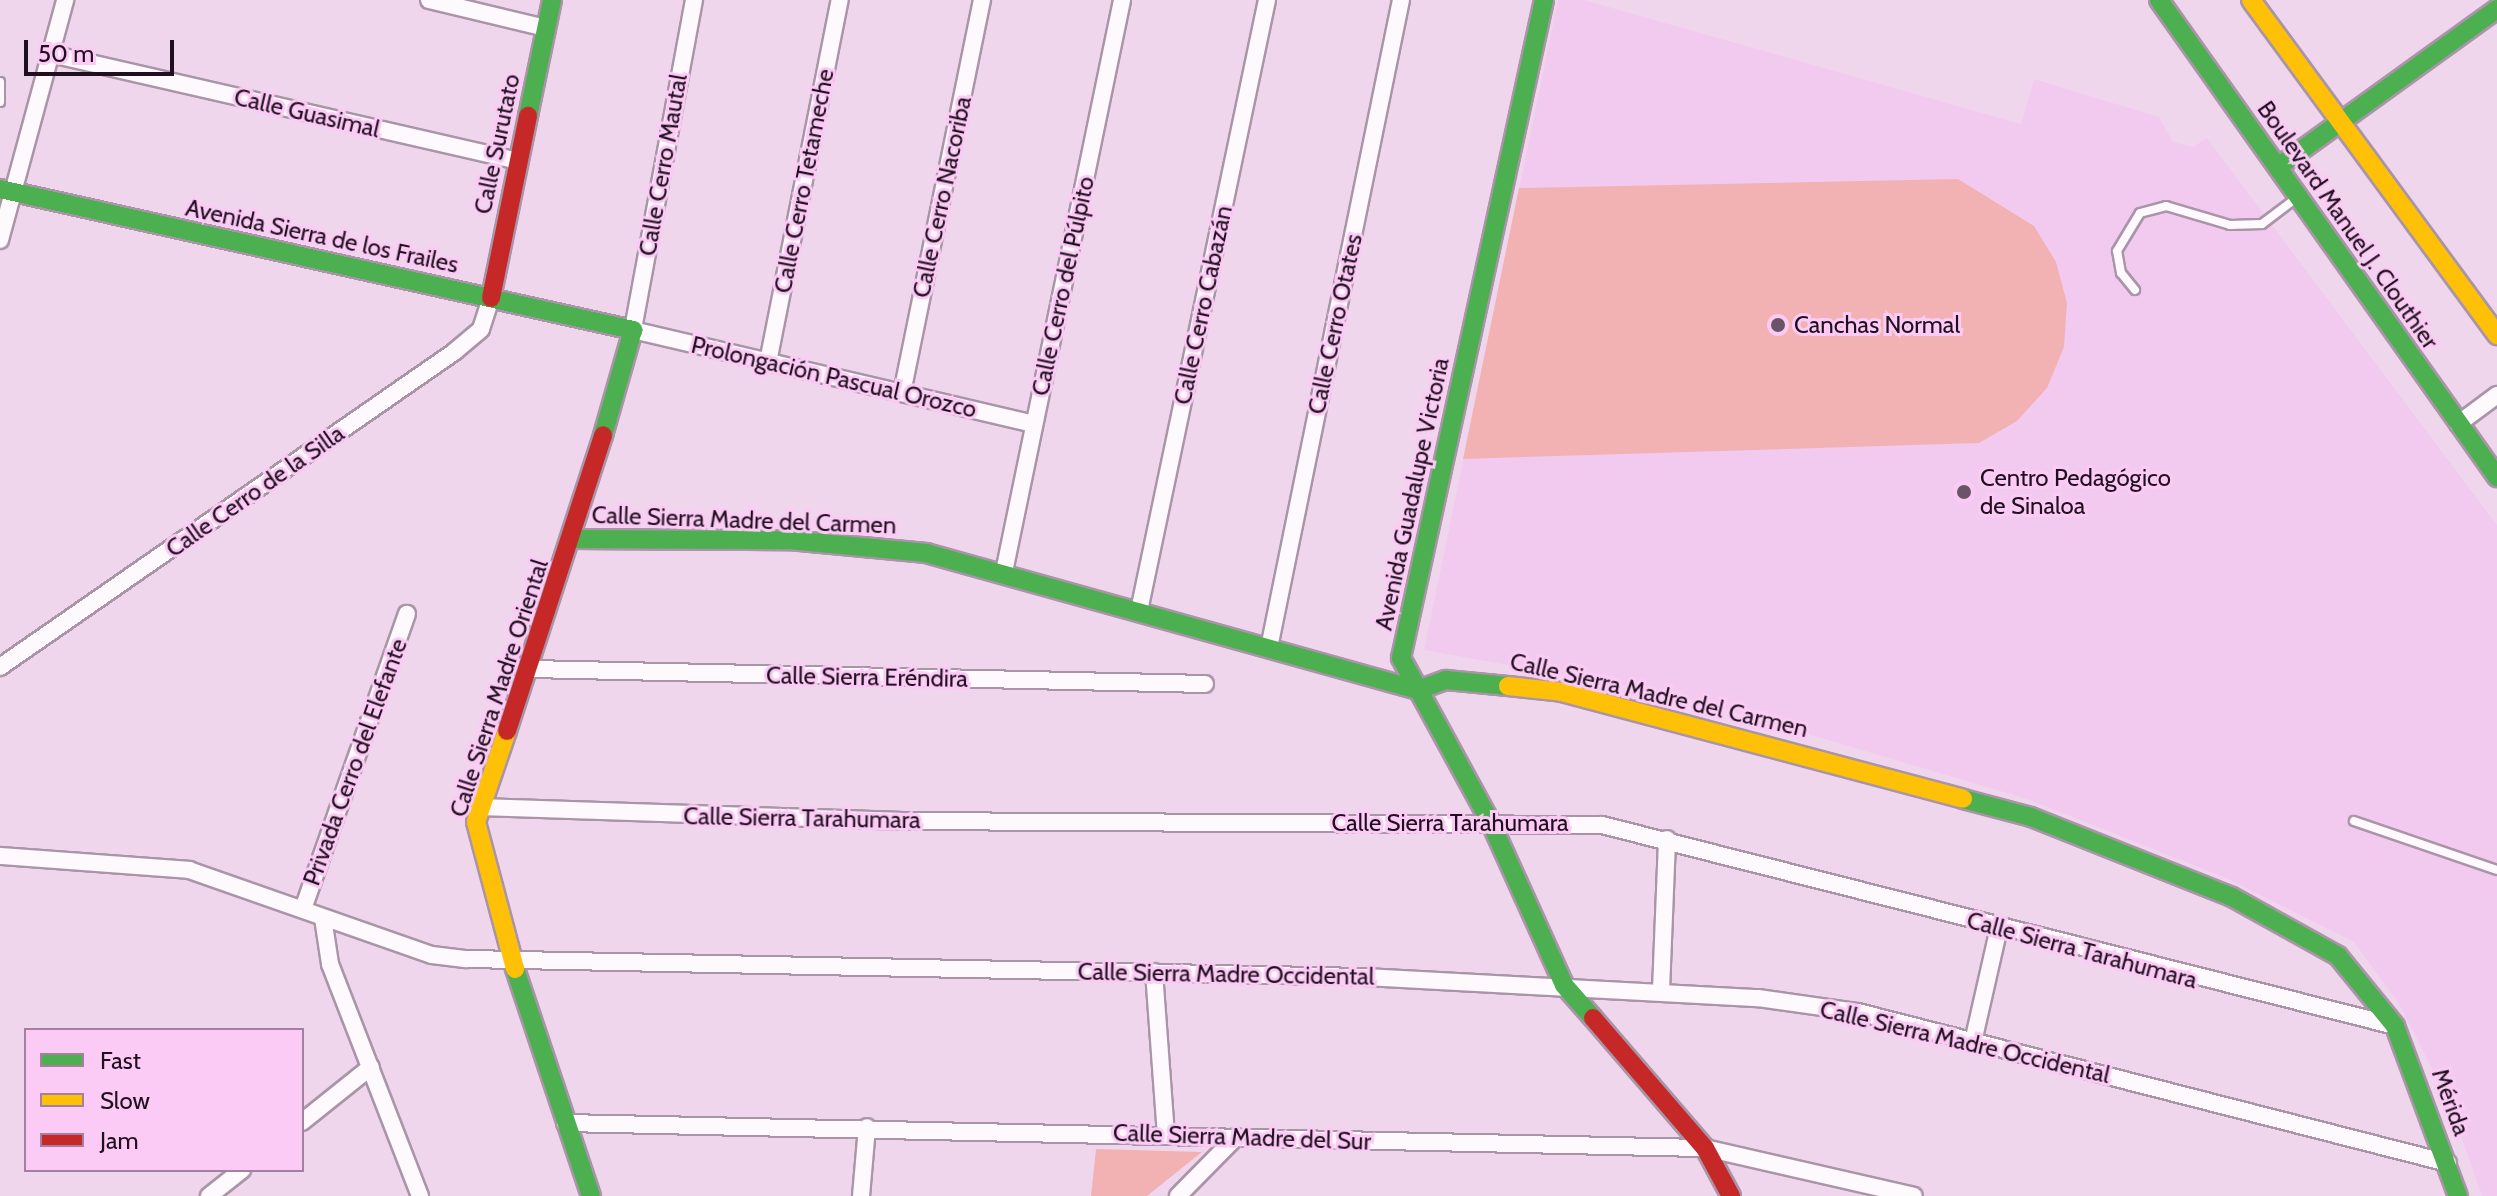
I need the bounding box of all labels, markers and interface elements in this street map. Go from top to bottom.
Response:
scale bar [28,24,178,74]
text: 50 m [38,39,94,68]
street label: Calle Cerro Tetameche [768,66,840,296]
street label: Calle Surutato [468,71,526,217]
street label: Calle Cerro Mautal [633,72,693,258]
street label: Calle Guasimal [231,82,383,144]
street label: Calle Cerro Nacoriba [907,94,977,300]
street label: Boulevard Manuel J. Clouthier [2251,96,2445,354]
street label: Calle Cerro del Púlpito [1026,174,1100,398]
street label: Avenida Sierra de los Frailes [183,193,461,279]
street label: Calle Cerro Cabazán [1168,203,1238,407]
street label: Calle Cerro Otates [1302,231,1368,417]
place label: Canchas Normal [1794,311,1960,339]
marker: Canchas Normal [1769,316,1787,334]
street label: Prolongación Pascual Orozco [688,330,980,424]
street label: Avenida Guadalupe Victoria [1369,355,1455,633]
street label: Calle Cerro de la Silla [160,419,350,563]
place label: Centro Pedagógico de Sinaloa [1980,464,2171,520]
marker: Centro Pedagógico de Sinaloa [1955,483,1973,501]
street label: Calle Sierra Madre del Carmen [591,500,897,540]
street label: Calle Sierra Madre Oriental [444,556,554,820]
street label: Privada Cerro del Elefante [297,635,413,889]
street label: Calle Sierra Madre del Carmen [1507,647,1811,743]
street label: Calle Sierra Eréndira [766,661,968,693]
street label: Calle Sierra Tarahumara [683,802,921,834]
street label: Calle Sierra Tarahumara [1331,809,1569,837]
street label: Calle Sierra Tarahumara [1964,905,2200,995]
street label: Calle Sierra Madre Occidental [1077,957,1375,991]
street label: Calle Sierra Madre Occidental [1817,995,2113,1089]
legend [24,1028,304,1172]
text: Fast [100,1046,141,1075]
street label: Mérida [2426,1065,2476,1139]
text: Slow [100,1086,150,1115]
street label: Calle Sierra Madre del Sur [1112,1118,1372,1156]
text: Jam [100,1126,138,1155]

